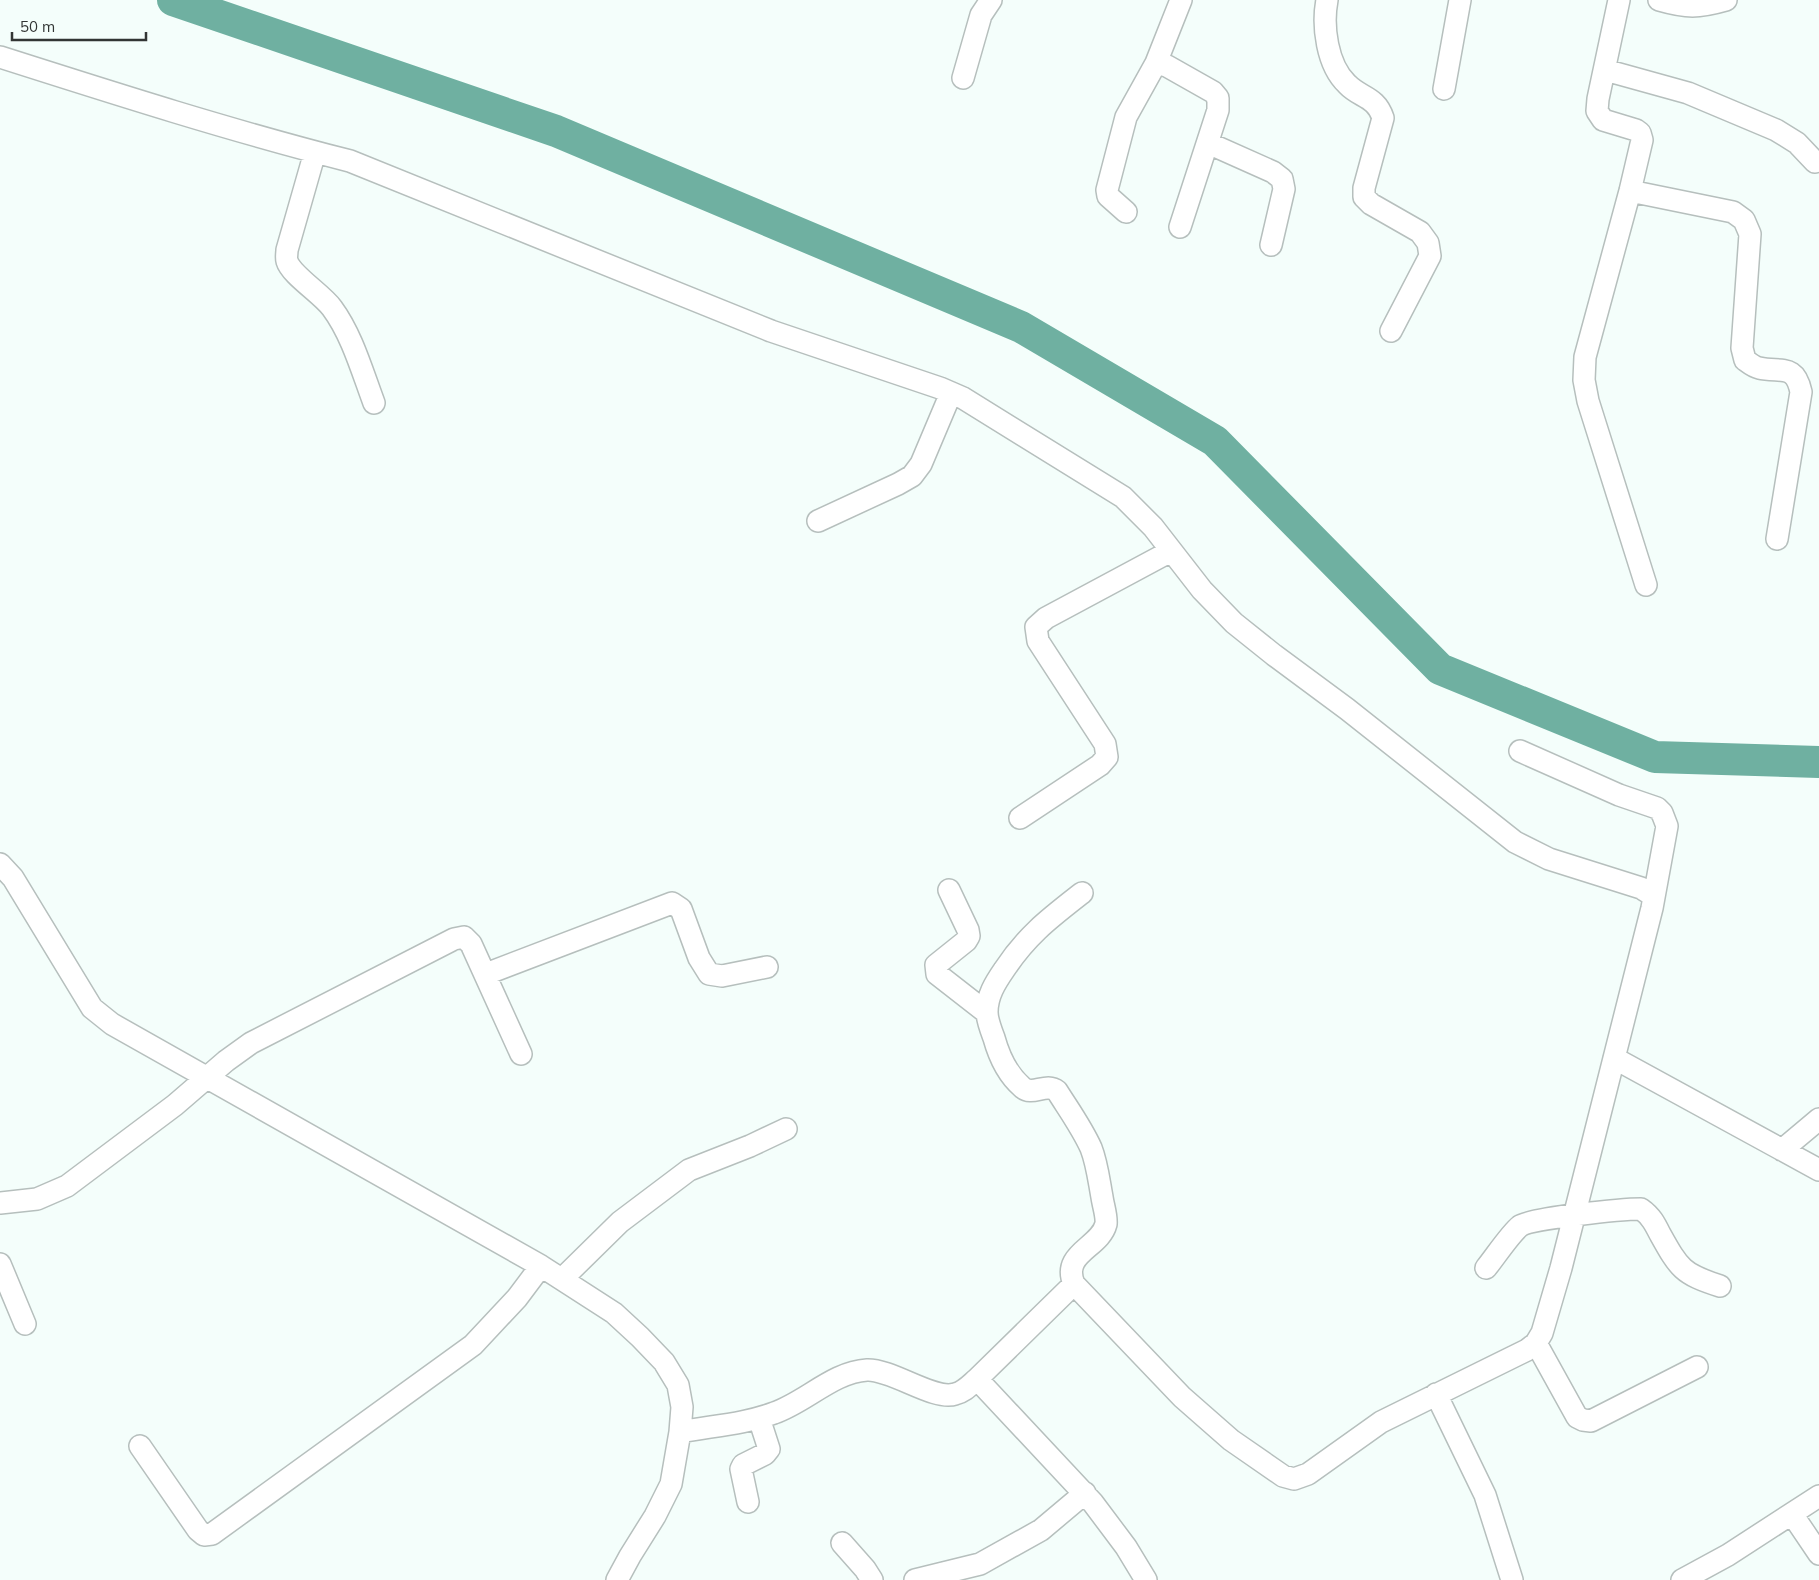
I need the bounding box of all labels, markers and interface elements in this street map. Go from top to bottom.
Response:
scale bar [12,10,146,42]
text: 50 m [20,17,55,36]

